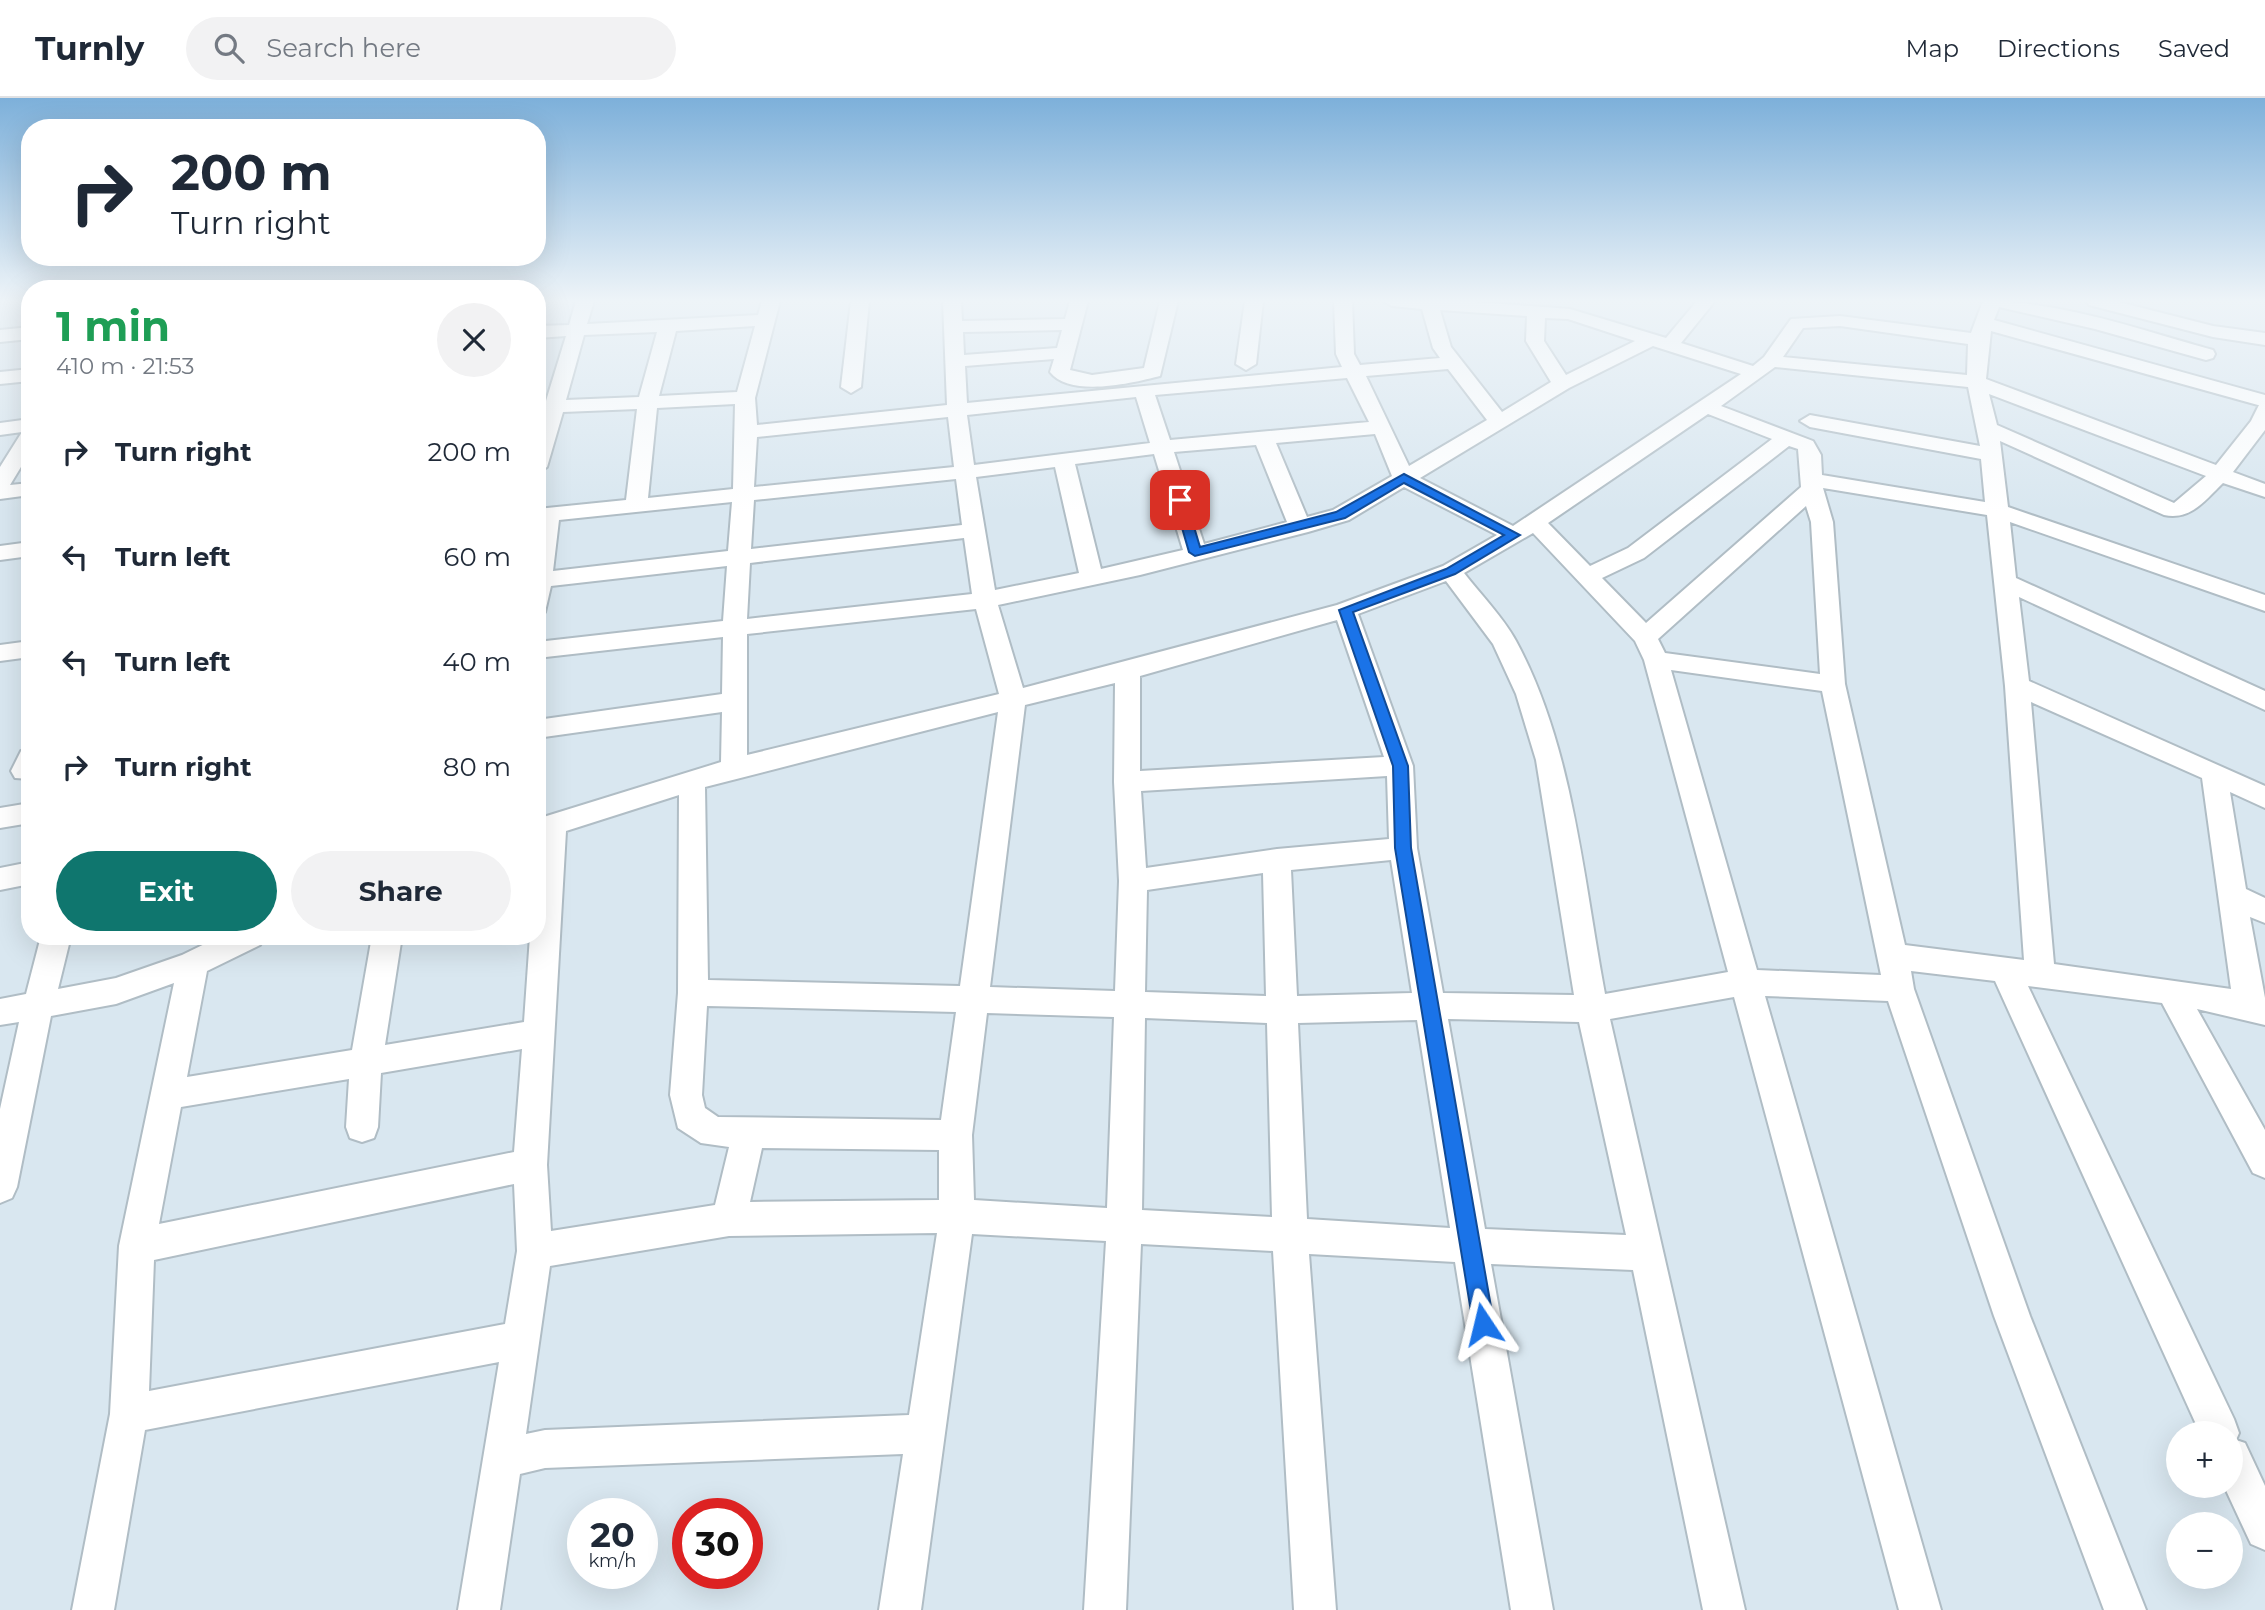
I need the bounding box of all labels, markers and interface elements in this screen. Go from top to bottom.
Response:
search box [186,17,676,80]
text: Turnly [35,28,144,68]
icon: search [210,29,248,67]
text: Search here [266,32,421,64]
text: Map [1906,34,1959,63]
text: Directions [1997,34,2120,63]
text: Saved [2158,34,2230,63]
text: 200 m [171,143,332,202]
icon: right [56,147,147,238]
text: Turn right [171,203,331,242]
text: 1 min [56,300,170,352]
button: close [437,303,511,377]
text: 410 m · 21:53 [56,352,195,380]
icon: right [56,433,94,471]
text: Turn right [115,436,251,468]
text: 200 m [427,436,511,468]
pin [1150,470,1210,530]
icon: arrive [1161,481,1199,519]
icon: left [56,538,94,576]
text: Turn left [115,541,231,573]
text: 60 m [444,541,511,573]
icon: left [56,643,94,681]
text: Turn left [115,646,231,678]
text: 40 m [442,646,511,678]
icon: right [56,748,94,786]
text: Turn right [115,751,251,783]
text: 80 m [443,751,511,783]
button: Exit [56,851,277,931]
button: Share [291,851,511,931]
position arrow [1446,1287,1520,1361]
map controls [2166,1421,2243,1589]
button: + [2166,1421,2243,1498]
speed limit sign: 30 [672,1498,763,1589]
button: − [2166,1512,2243,1589]
text: 20 [590,1513,635,1556]
text: km/h [588,1550,637,1572]

